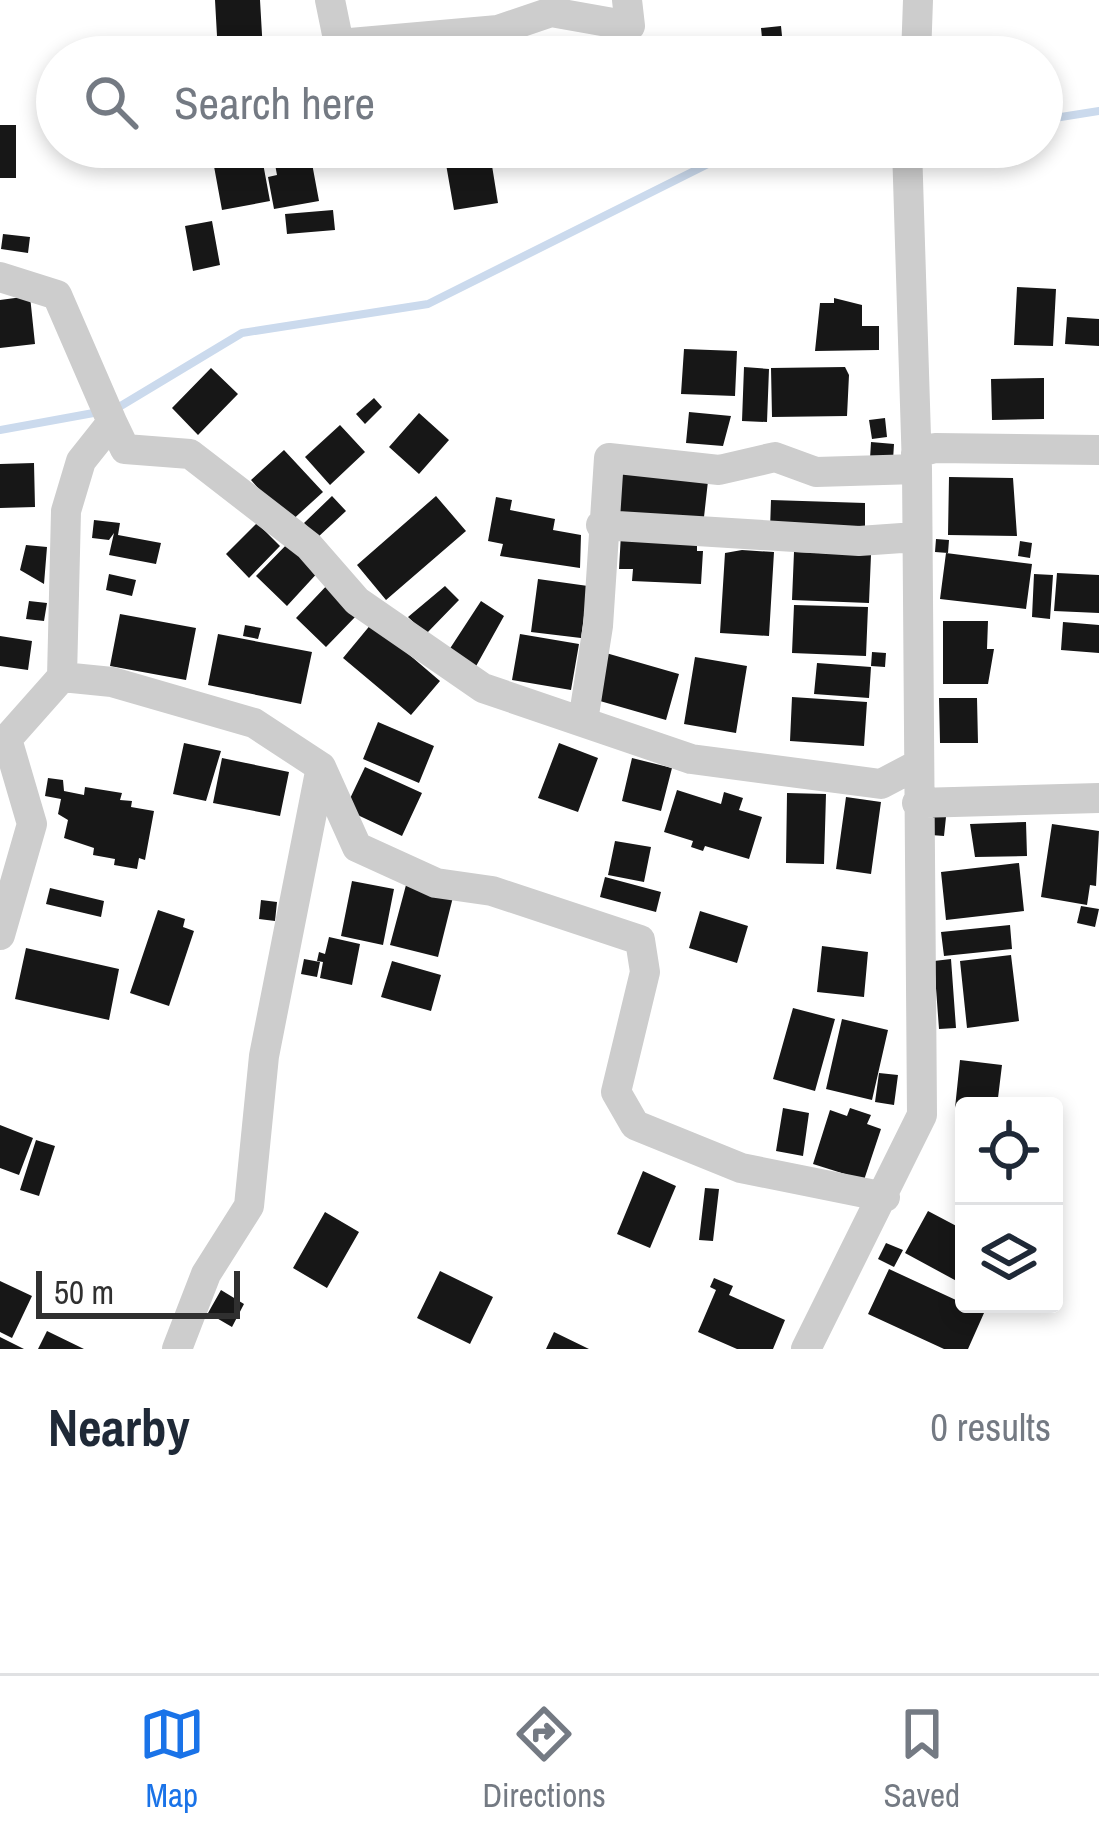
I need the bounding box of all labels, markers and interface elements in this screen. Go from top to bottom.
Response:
search box [36,36,1063,168]
icon: search [78,69,144,135]
text: Search here [174,72,375,133]
map controls [955,1097,1063,1313]
button: locate [955,1097,1063,1205]
button: layers [955,1205,1063,1313]
scale bar [36,1265,240,1318]
text: 50 m [54,1270,114,1314]
text: Nearby [48,1393,190,1462]
text: 0 results [930,1401,1051,1453]
tab: Map [139,1701,205,1817]
tab: Directions [482,1701,606,1817]
tab: Saved [883,1701,960,1817]

